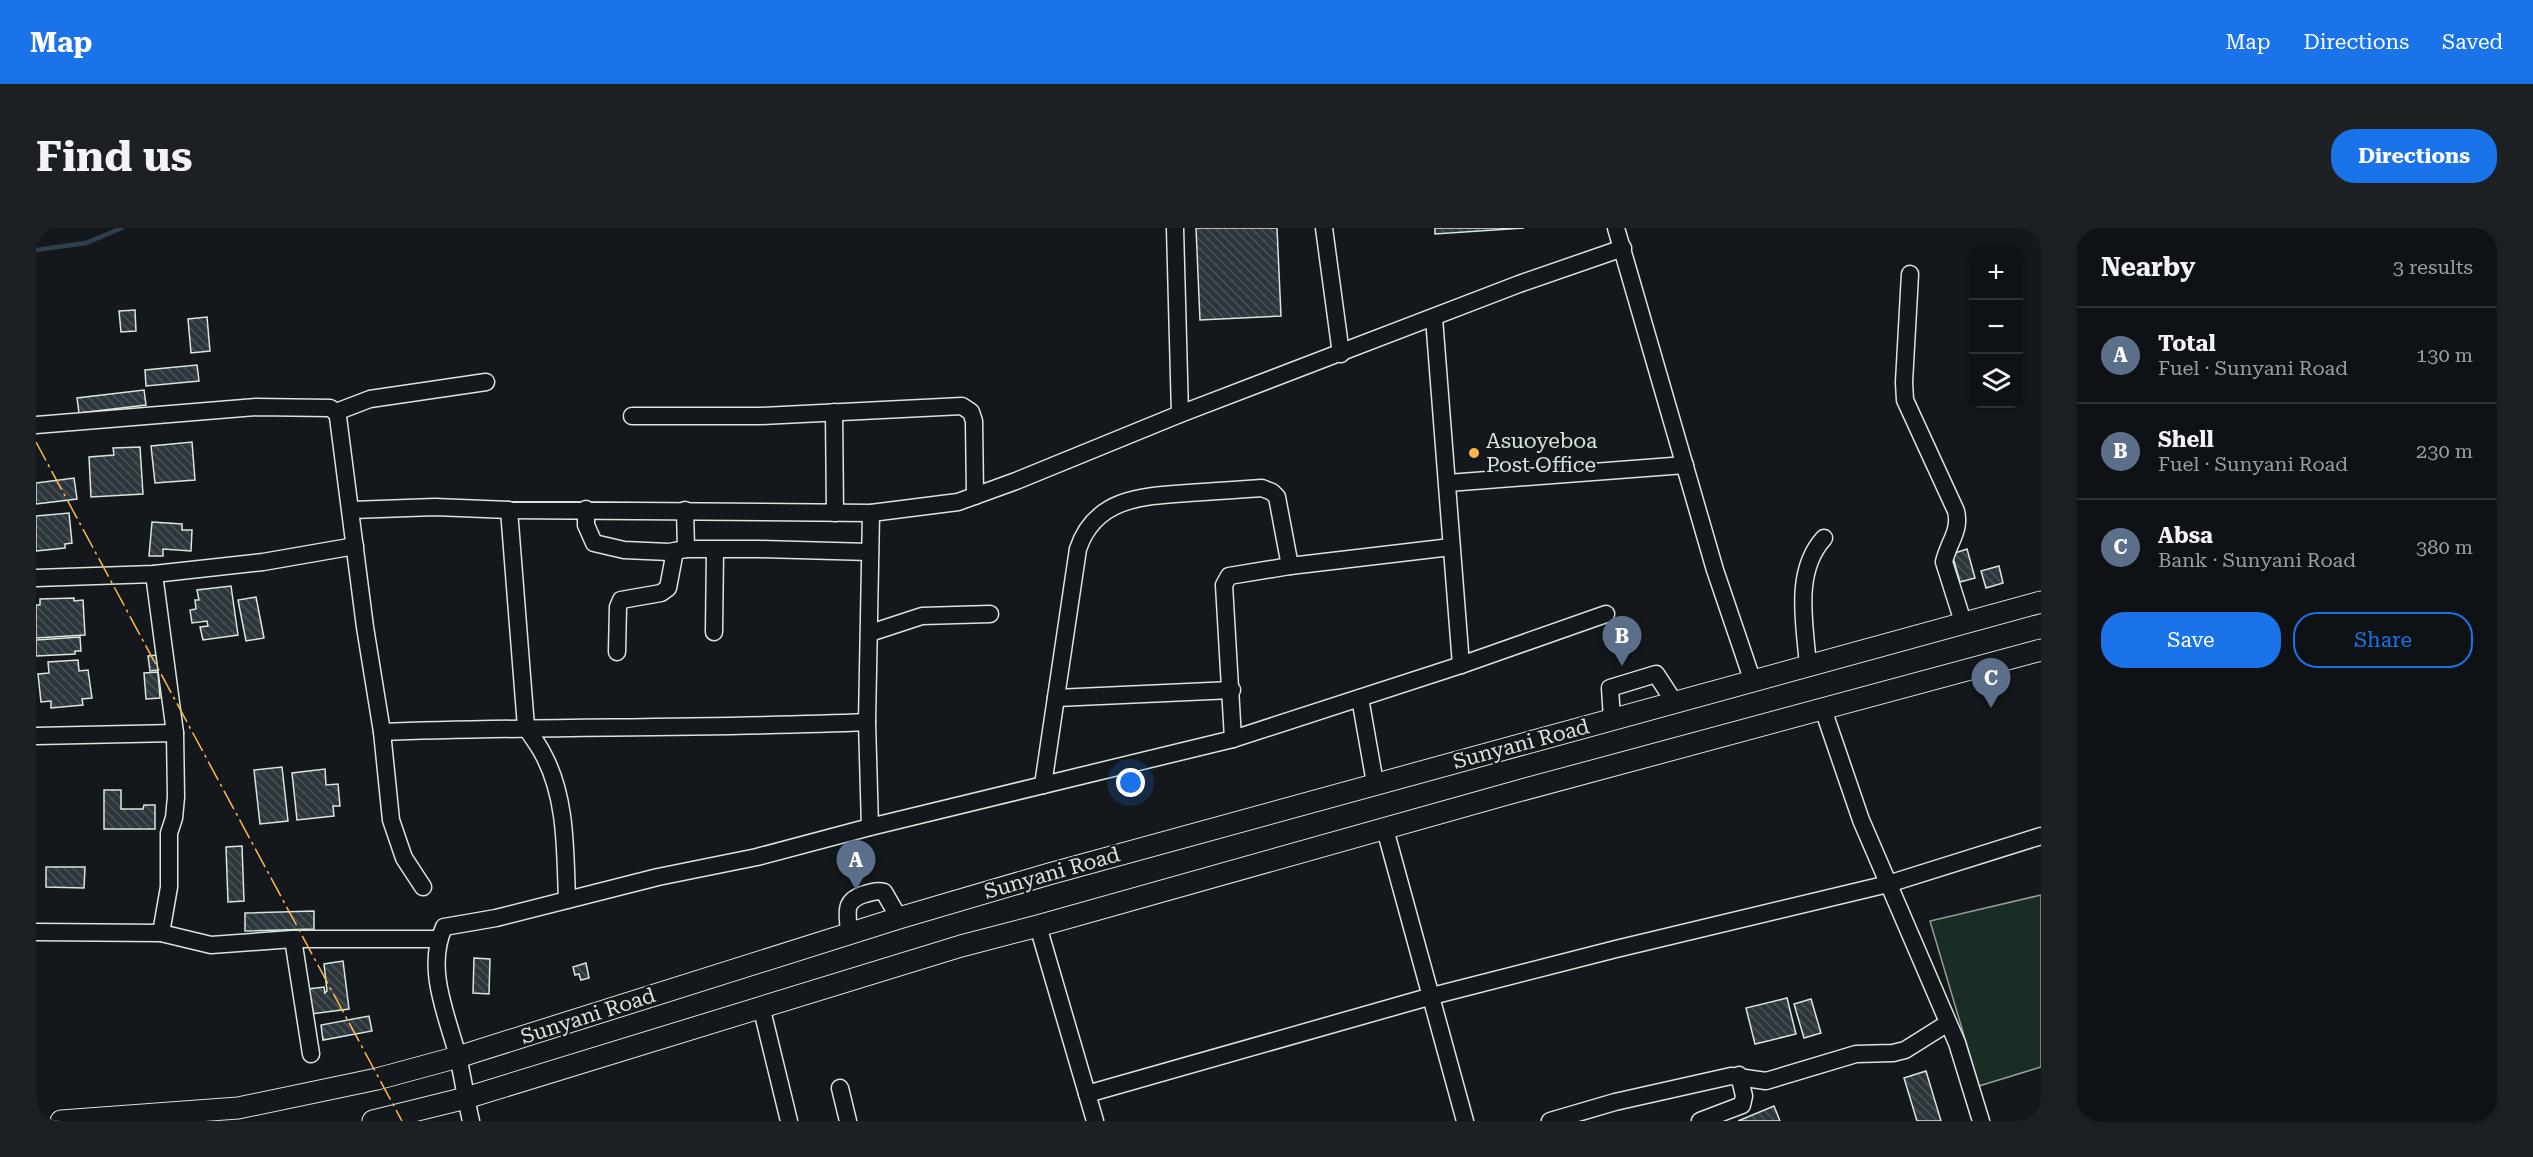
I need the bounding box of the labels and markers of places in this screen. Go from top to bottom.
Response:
place label: Asuoyeboa Post Office [1486,429,1598,477]
marker: Asuoyeboa Post Office [1467,446,1481,460]
pin: B [1602,616,1642,666]
pin: C [1972,658,2010,708]
pin: A [836,840,876,890]

